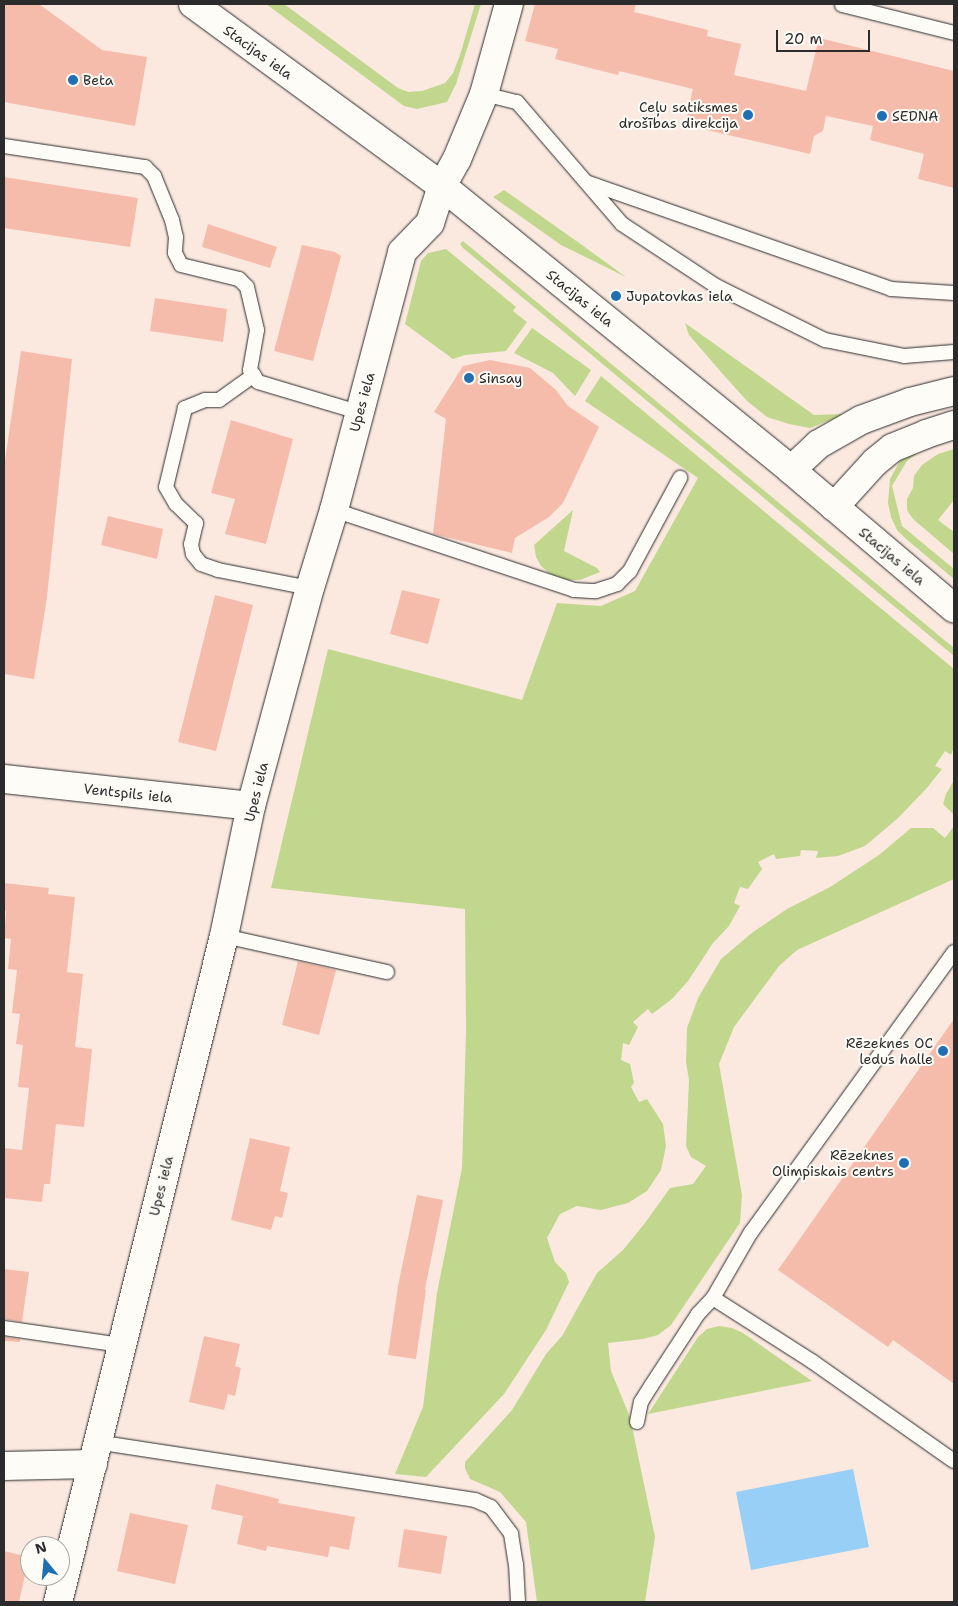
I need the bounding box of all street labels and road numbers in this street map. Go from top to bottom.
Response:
street label: Stacijas iela [220,21,296,83]
street label: Stacijas iela [543,266,617,330]
street label: Upes iela [346,370,378,434]
street label: Stacijas iela [856,523,928,589]
street label: Upes iela [240,760,272,824]
street label: Ventspils iela [83,780,173,806]
street label: Upes iela [145,1154,177,1218]

